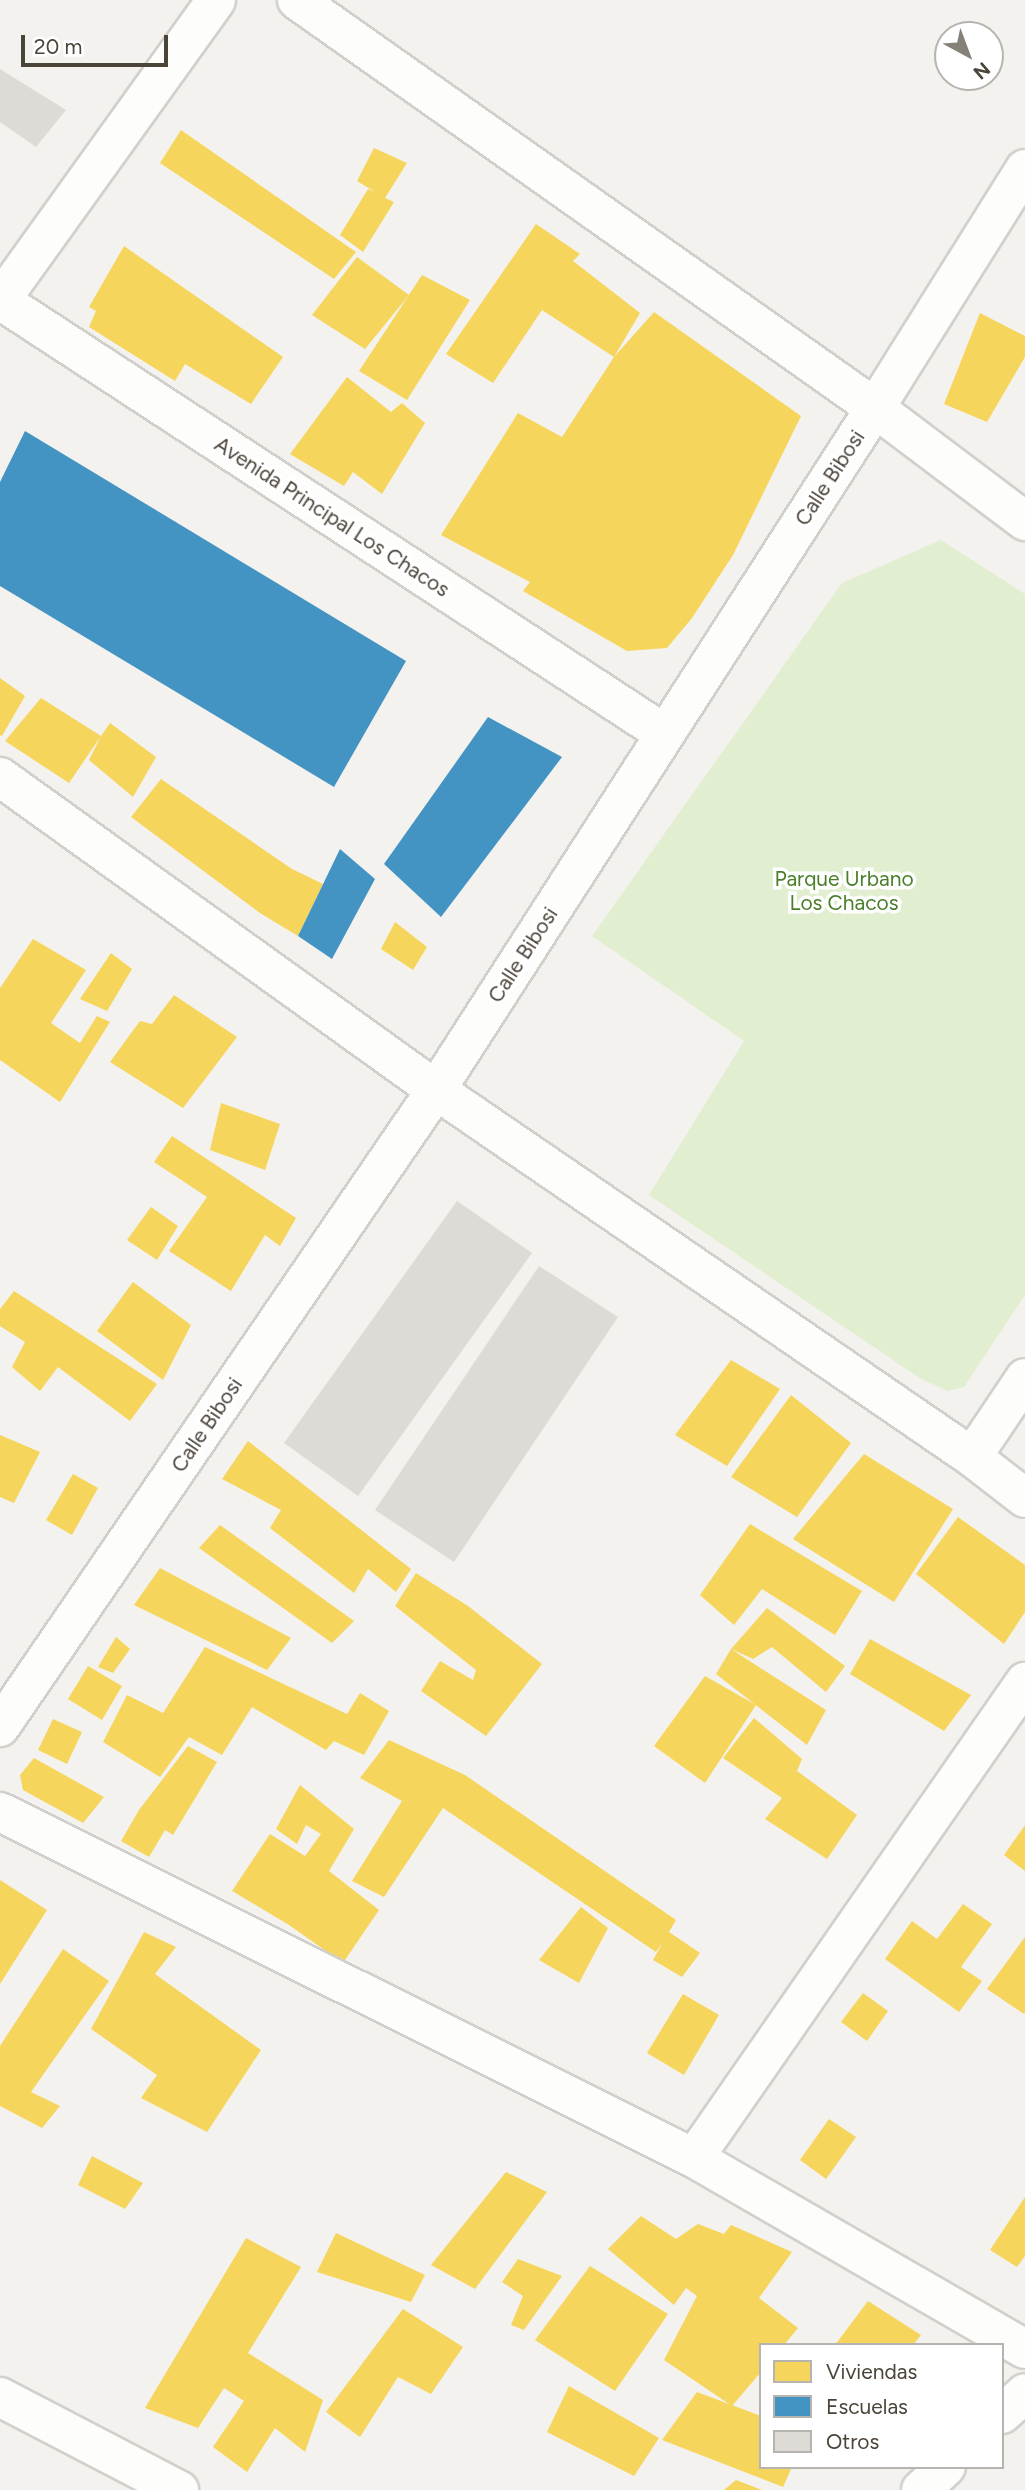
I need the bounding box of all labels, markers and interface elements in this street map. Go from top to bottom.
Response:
scale bar [24,21,172,65]
north arrow [934,21,1004,91]
text: 20 m [34,34,82,59]
text: N [969,57,995,84]
street label: Calle Bibosi [790,426,870,530]
street label: Avenida Principal Los Chacos [210,432,454,602]
park label: Parque Urbano Los Chacos [774,866,914,916]
street label: Calle Bibosi [483,903,563,1007]
street label: Calle Bibosi [166,1373,248,1477]
legend [759,2343,1004,2469]
text: Viviendas [826,2359,917,2384]
text: Escuelas [826,2394,908,2419]
text: Otros [826,2429,879,2454]

